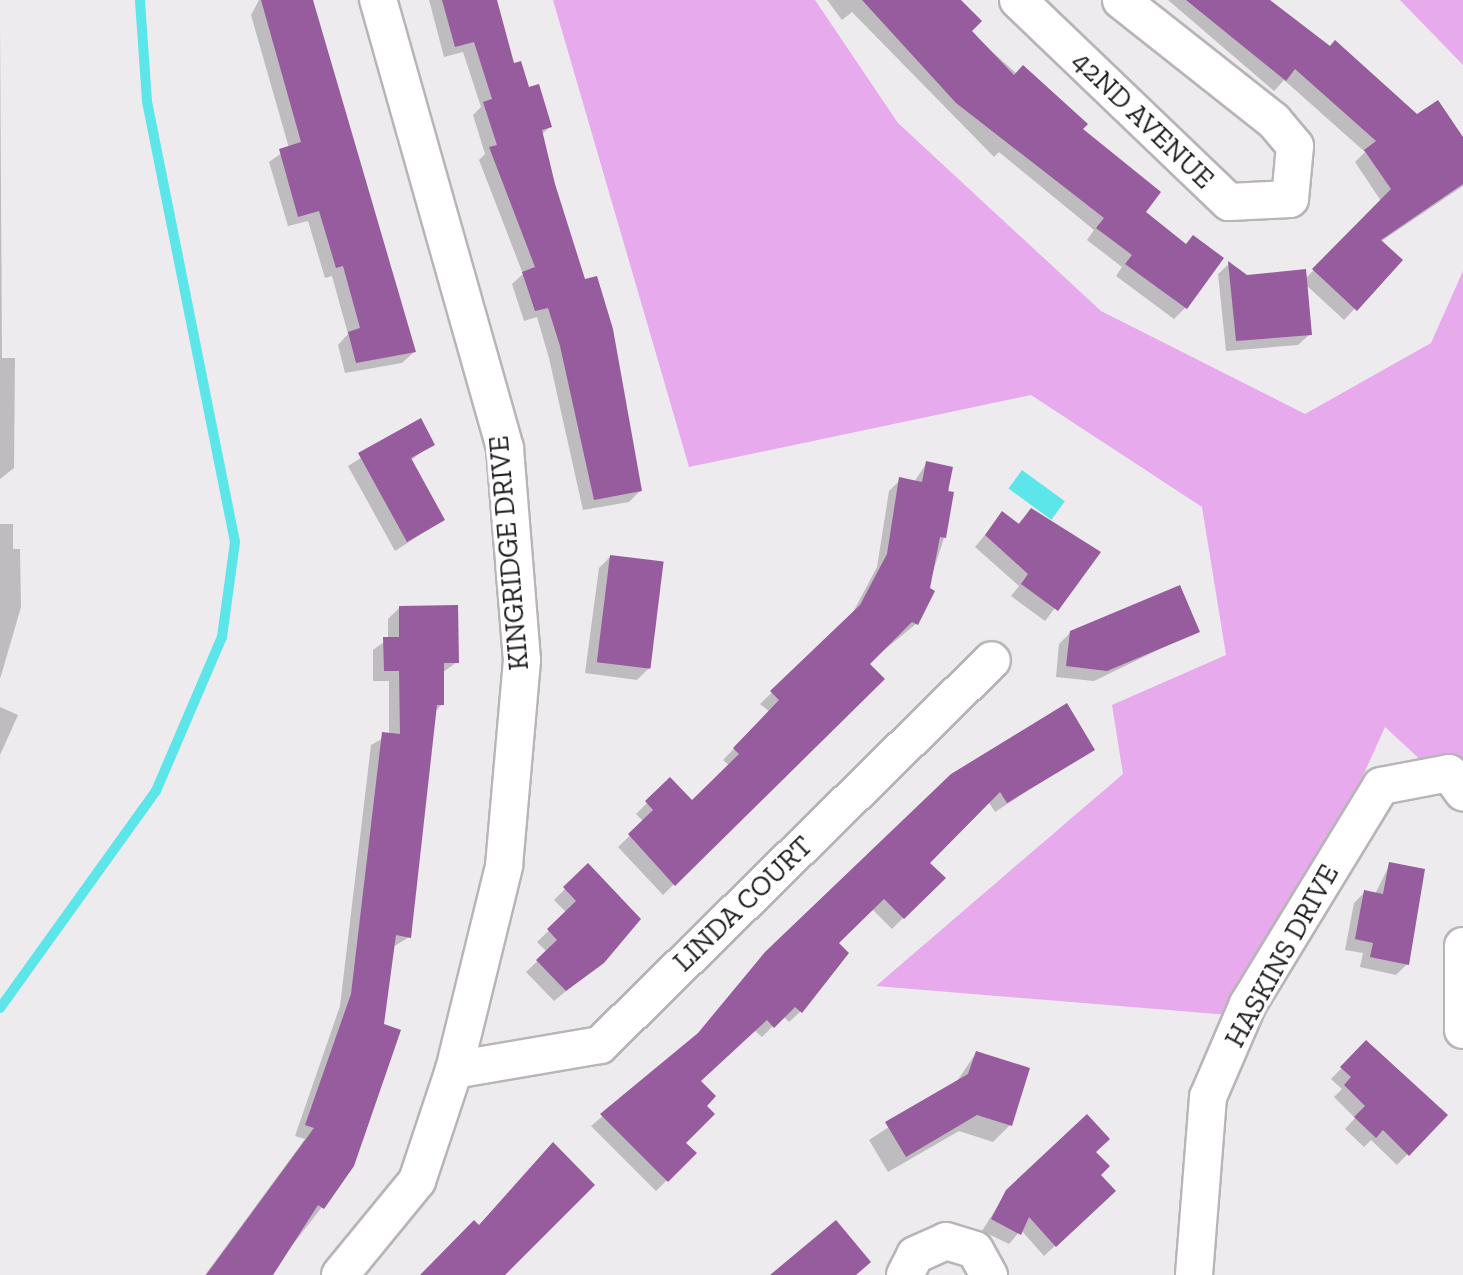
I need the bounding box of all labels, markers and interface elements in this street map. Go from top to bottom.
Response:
street label: 42ND AVENUE [1065,44,1221,196]
street label: KINGRIDGE DRIVE [482,434,536,672]
street label: LINDA COURT [666,829,820,979]
street label: HASKINS DRIVE [1218,859,1346,1053]

